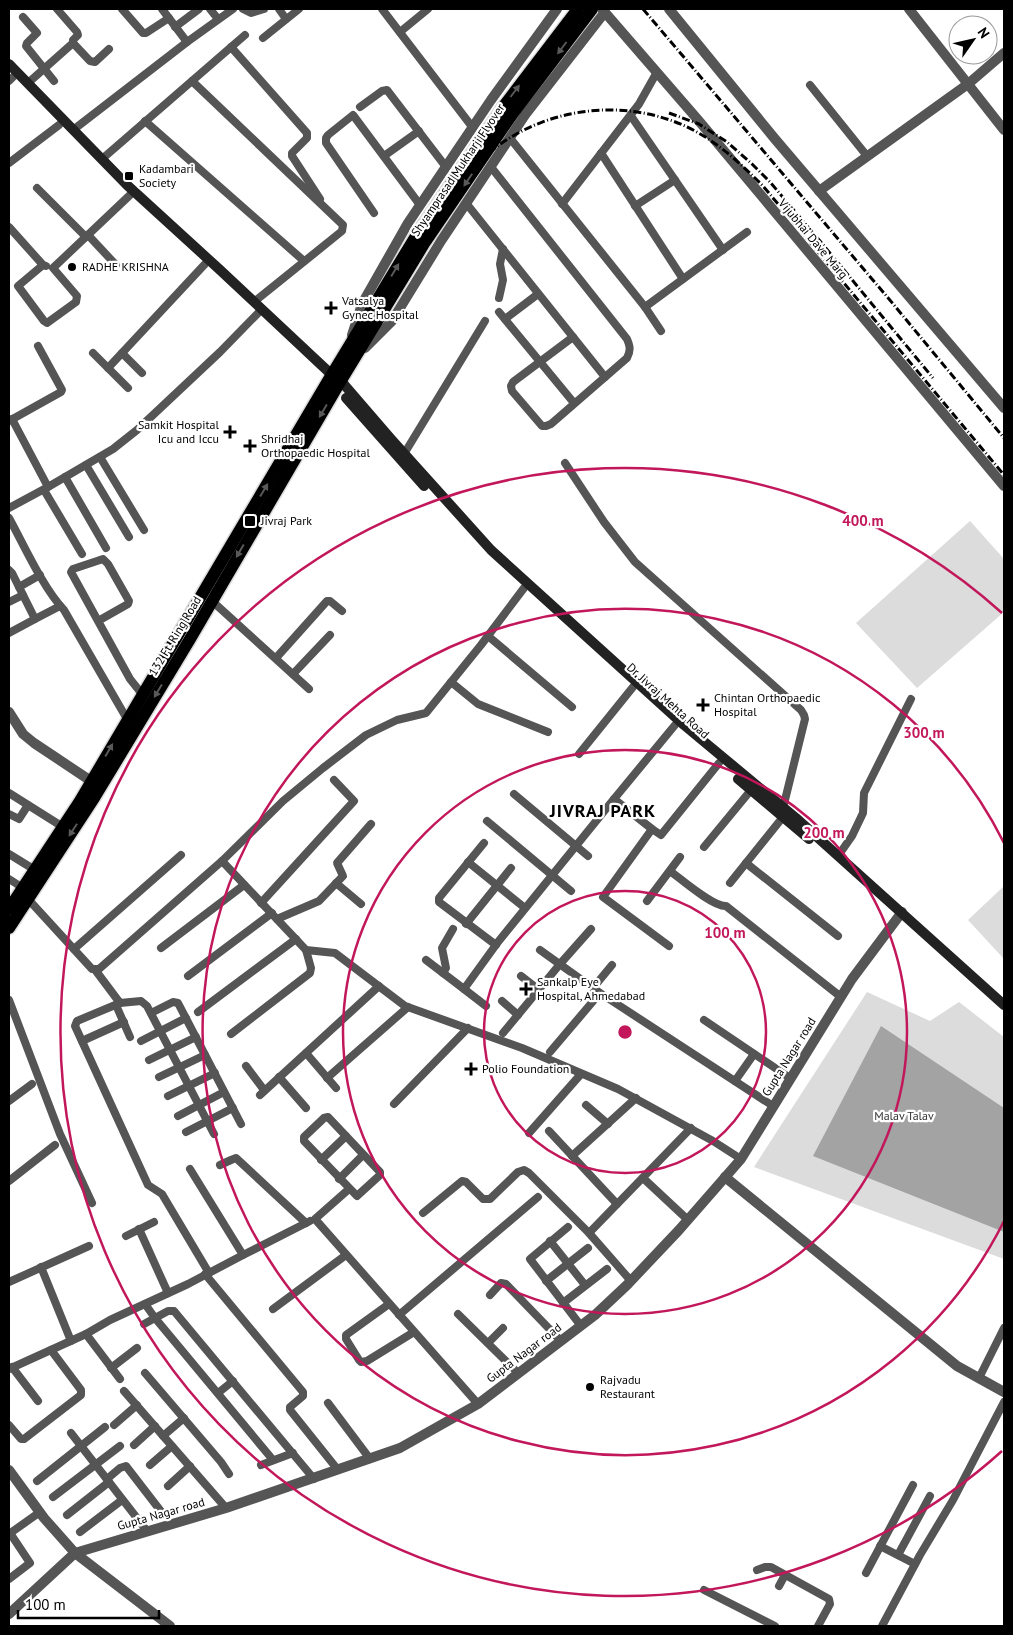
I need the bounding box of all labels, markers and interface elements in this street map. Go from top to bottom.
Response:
north arrow [948,15,998,65]
text: N [974,24,994,42]
one-way arrow [557,41,568,54]
one-way arrow [509,85,520,98]
street label: Shyamprasad Mukharji Flyover [408,101,508,239]
place label: Kadambari Society [139,161,194,190]
marker: Kadambari Society [123,170,135,182]
one-way arrow [463,173,472,186]
street label: Vijubhai Dave Marg [775,195,851,282]
place label: RADHE KRISHNA [82,259,169,274]
marker: RADHE KRISHNA [66,261,78,273]
one-way arrow [391,264,400,277]
place label: Vatsalya Gynec Hospital [341,293,419,322]
marker: Vatsalya Gynec Hospital [324,301,338,315]
one-way arrow [318,405,327,418]
place label: Samkit Hospital Icu and Iccu [138,417,219,446]
marker: Samkit Hospital Icu and Iccu [223,425,237,439]
place label: Shridhaj Orthopaedic Hospital [261,431,371,460]
marker: Shridhaj Orthopaedic Hospital [243,439,257,453]
one-way arrow [259,483,268,496]
text: 400 m [842,511,884,530]
place label: Jivraj Park [260,513,312,528]
marker: Jivraj Park [243,514,257,528]
one-way arrow [236,545,245,558]
street label: 132 Ft. Ring Road [145,593,204,678]
street label: Dr. Jivraj Mehta Road [624,660,713,742]
one-way arrow [154,685,163,698]
place label: Chintan Orthopaedic Hospital [714,690,821,719]
marker: Chintan Orthopaedic Hospital [696,698,710,712]
text: 300 m [903,723,945,742]
one-way arrow [105,743,114,756]
district label: JIVRAJ PARK [549,799,656,822]
one-way arrow [68,823,78,837]
text: 200 m [803,823,845,842]
text: 100 m [704,923,746,942]
place label: Sankalp Eye Hospital, Ahmedabad [537,974,645,1003]
marker: Sankalp Eye Hospital, Ahmedabad [519,982,533,996]
street label: Gupta Nagar road [758,1015,819,1099]
centre of rings [616,1023,634,1041]
place label: Polio Foundation [482,1061,569,1076]
marker: Polio Foundation [464,1062,478,1076]
park label: Malav Talav [874,1108,934,1123]
street label: Gupta Nagar road [483,1319,564,1386]
place label: Rajvadu Restaurant [600,1372,655,1401]
marker: Rajvadu Restaurant [584,1381,596,1393]
street label: Gupta Nagar road [115,1494,206,1533]
scale bar [18,1588,159,1620]
text: 100 m [25,1595,66,1614]

